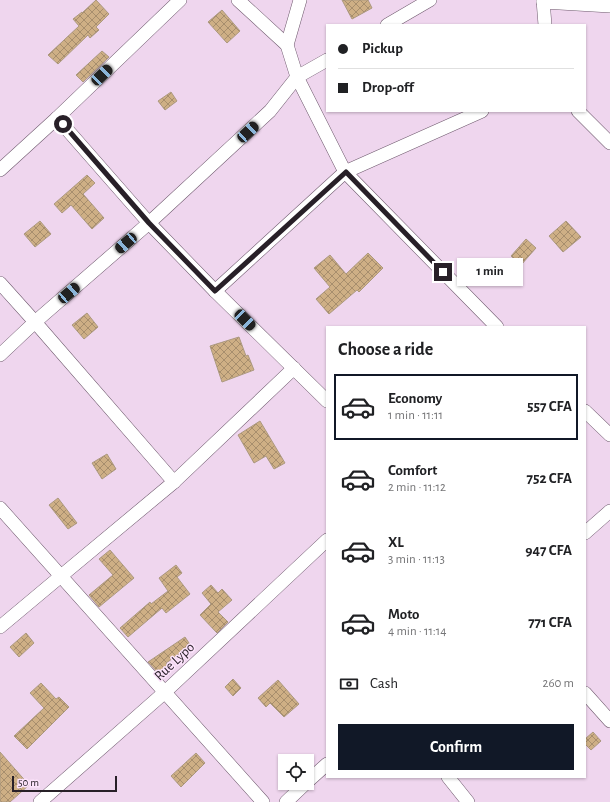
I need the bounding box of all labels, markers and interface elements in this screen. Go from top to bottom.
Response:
text: Pickup [362,41,403,56]
car [89,62,115,88]
text: Drop-off [362,80,414,95]
route start [54,115,72,133]
car [235,119,261,145]
car [113,231,139,255]
callout: 1 min [457,258,523,286]
route end [434,263,452,281]
text: 1 min [476,265,504,278]
car [56,281,82,305]
car [232,307,258,333]
text: Choose a ride [338,341,433,359]
icon: car [340,389,376,425]
text: Economy [388,391,442,406]
text: 557 CFA [527,399,572,414]
text: 1 min · 11:11 [388,409,443,422]
icon: car [340,461,376,497]
text: Comfort [388,463,437,478]
text: 752 CFA [526,471,572,486]
text: 2 min · 11:12 [388,481,446,494]
icon: car [340,533,376,569]
text: XL [388,535,404,550]
text: 947 CFA [525,543,572,558]
text: 3 min · 11:13 [388,553,445,566]
icon: car [340,605,376,641]
text: Moto [388,607,420,622]
text: 771 CFA [528,615,572,630]
text: 4 min · 11:14 [388,625,447,638]
street label: Rue Lypo [152,640,197,684]
icon: cash [338,673,360,695]
text: Cash [370,676,398,691]
text: 260 m [543,677,574,690]
button: Confirm [338,724,574,770]
map controls [278,754,314,790]
button: locate [278,754,314,790]
scale bar [12,774,117,793]
text: 50 m [18,777,39,788]

